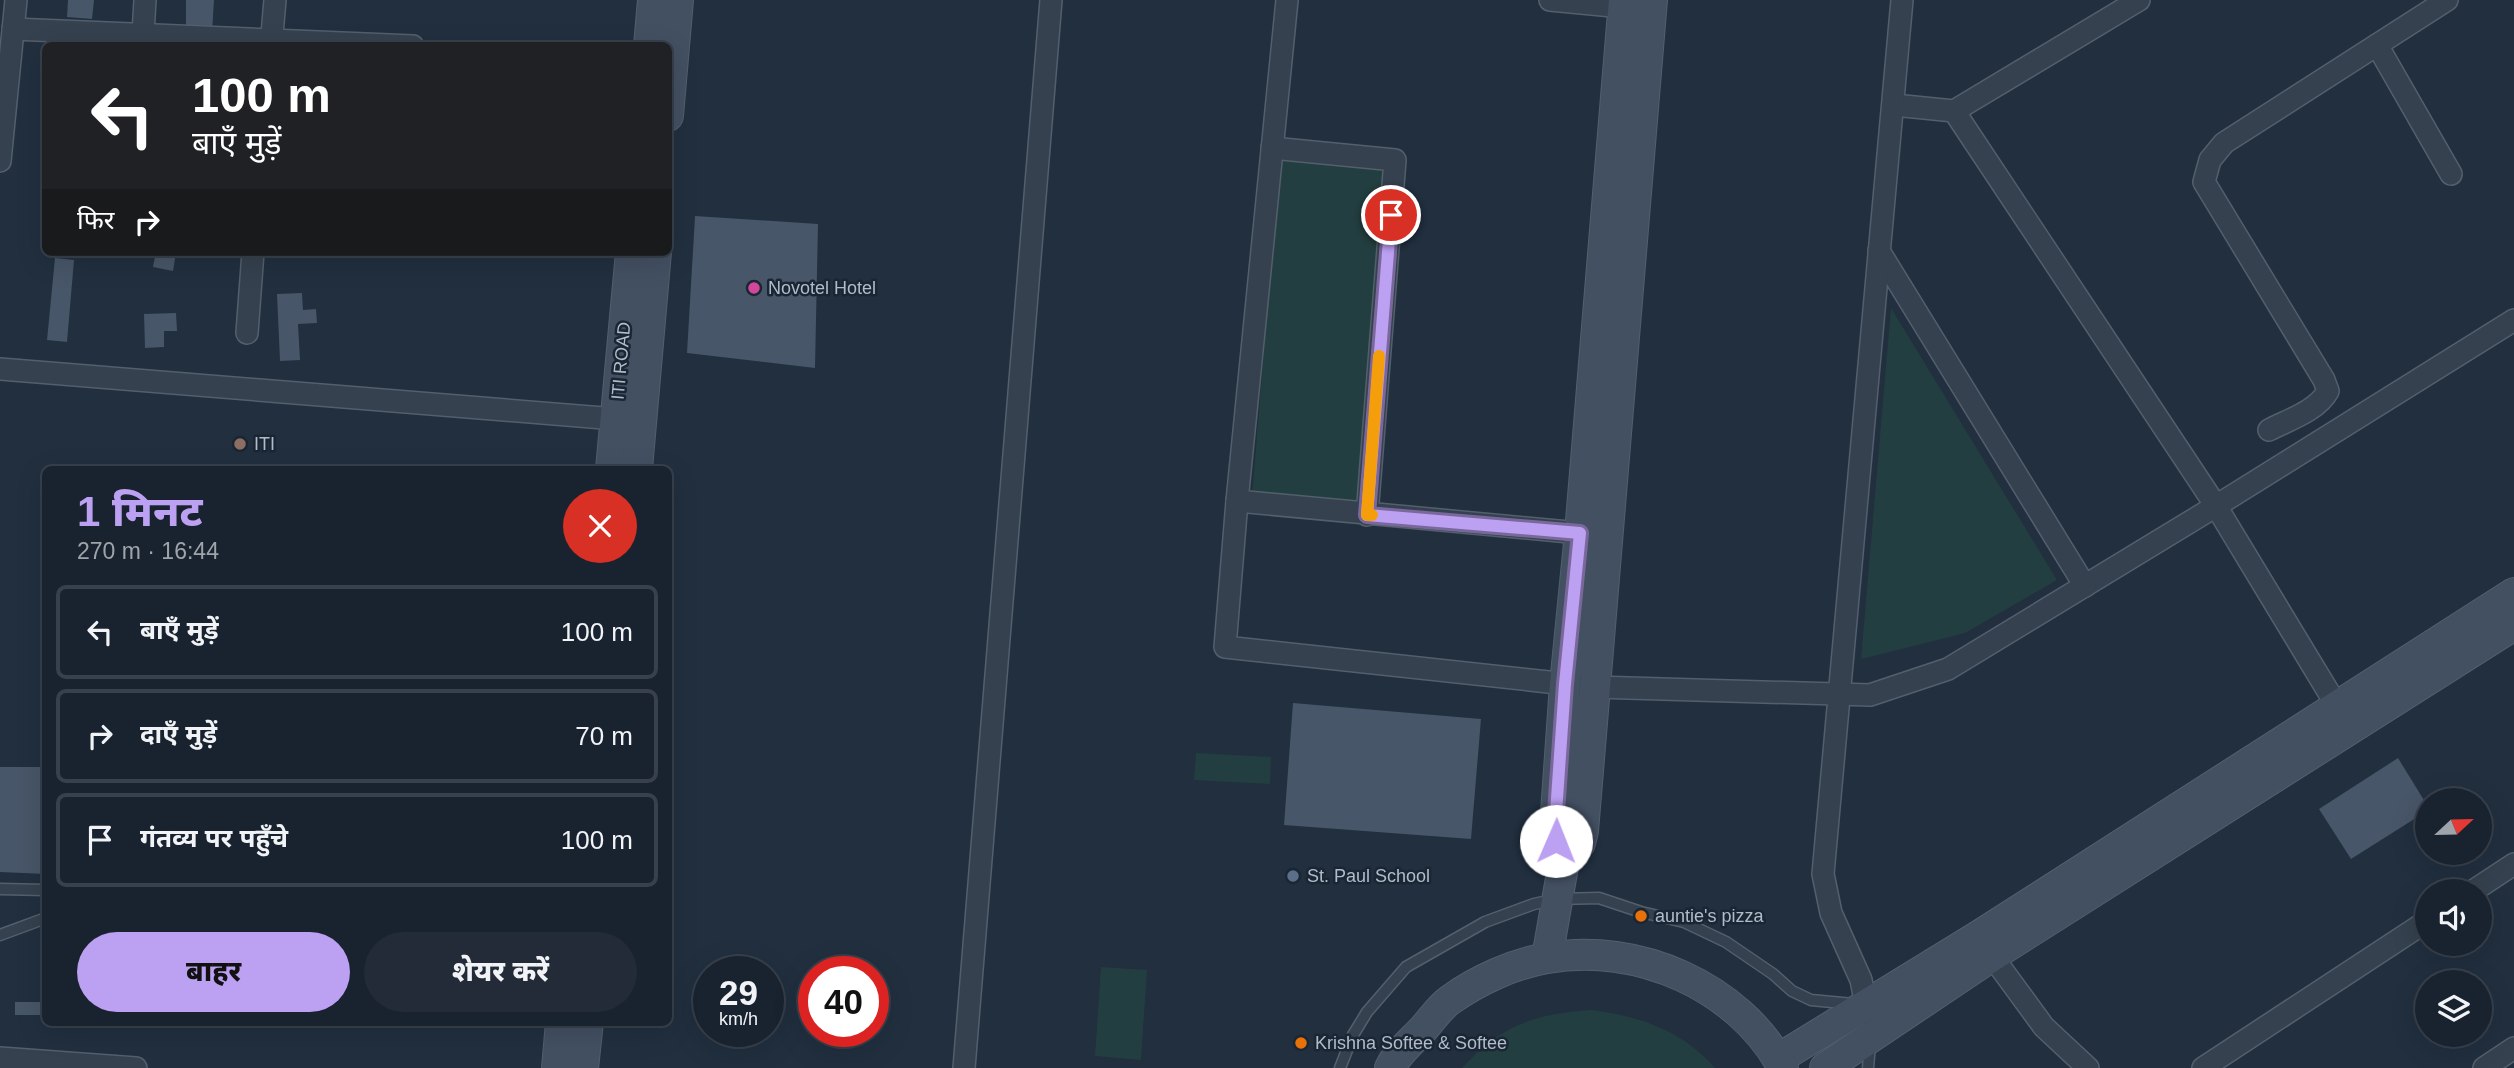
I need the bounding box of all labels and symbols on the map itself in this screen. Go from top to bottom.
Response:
pin [1361,185,1421,245]
place label: Novotel Hotel [768,278,876,298]
marker: Novotel Hotel [746,280,762,296]
street label: ITI ROAD [608,321,634,401]
place label: ITI [254,434,275,454]
marker: ITI [232,436,248,452]
north arrow [2415,788,2492,864]
position arrow [1519,804,1593,878]
place label: St. Paul School [1307,866,1430,886]
marker: St. Paul School [1285,868,1301,884]
place label: auntie's pizza [1655,906,1764,926]
marker: auntie's pizza [1633,908,1649,924]
speed limit sign: 40 [798,956,889,1047]
place label: Krishna Softee & Softee [1315,1033,1507,1053]
marker: Krishna Softee & Softee [1293,1035,1309,1051]

